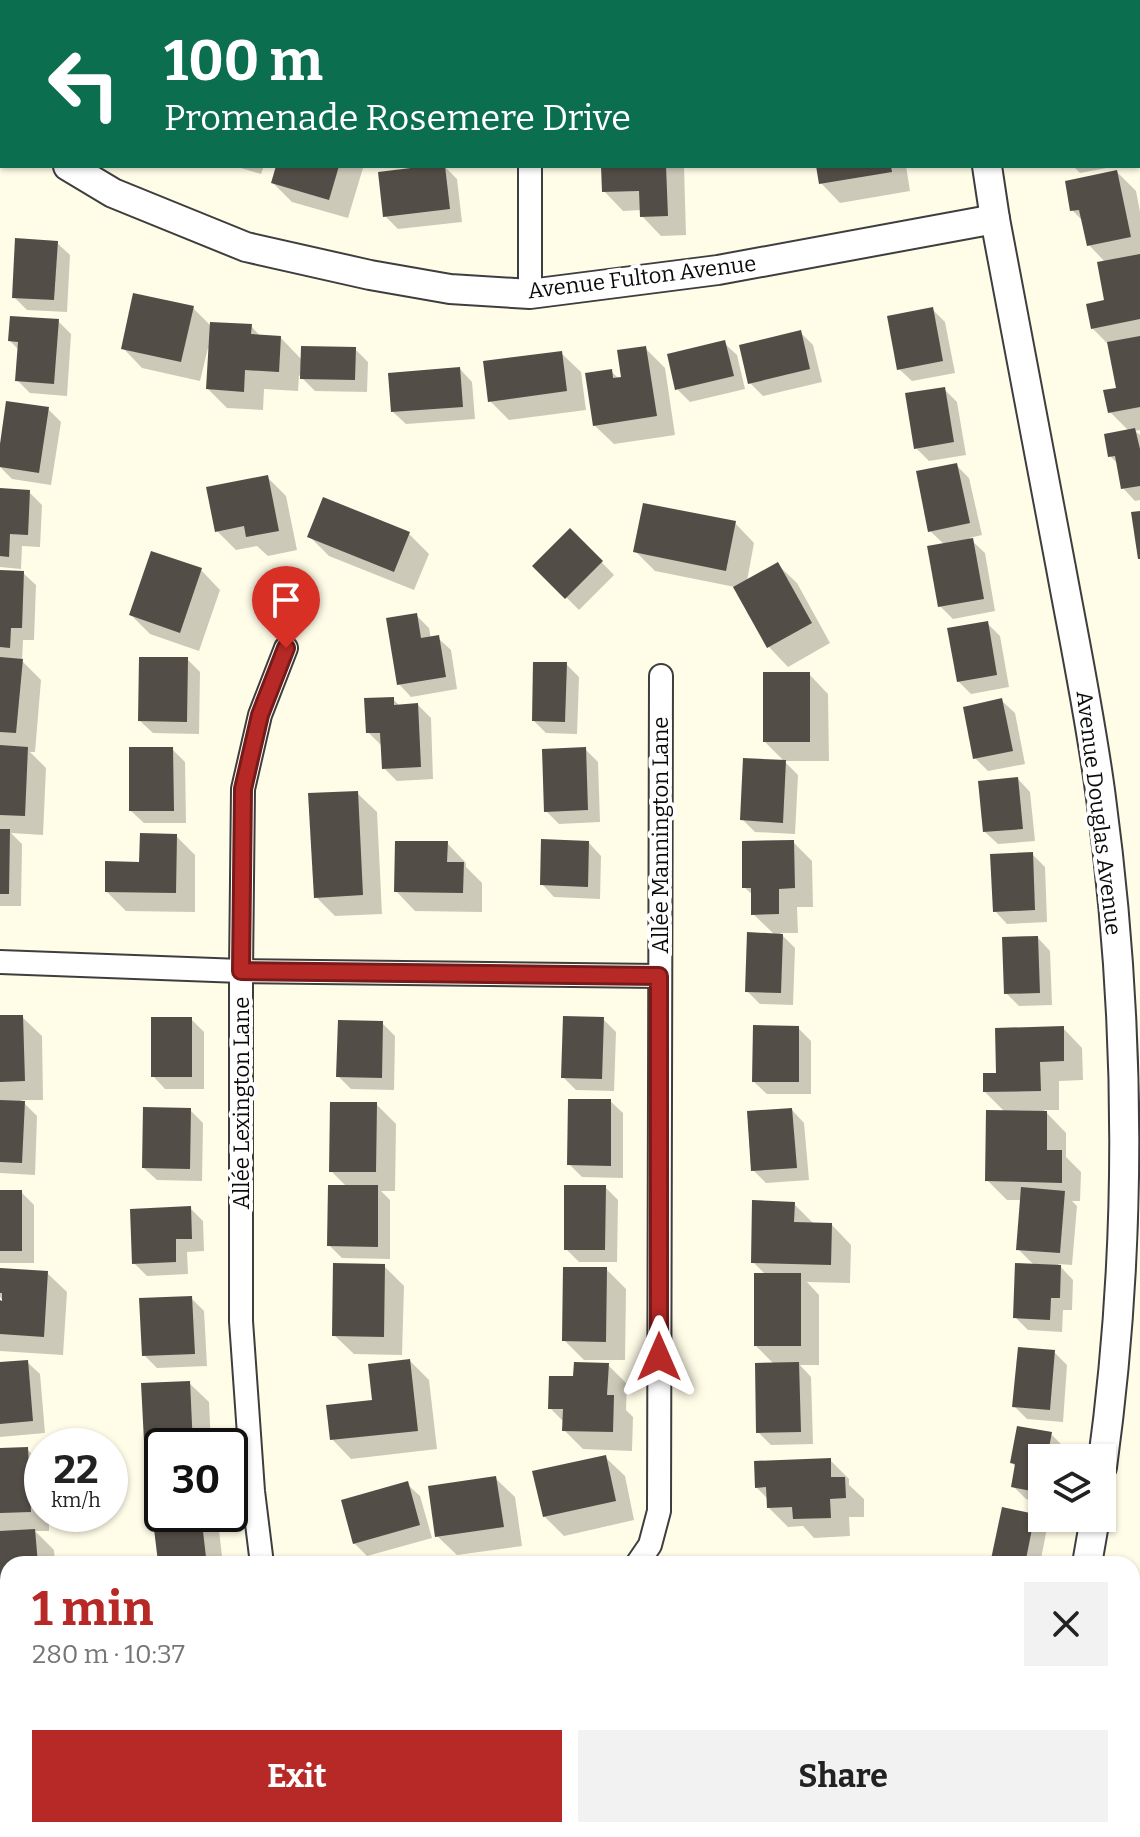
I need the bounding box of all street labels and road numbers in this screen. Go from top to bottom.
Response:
street label: Avenue Fulton Avenue [526,250,758,304]
street label: Avenue Douglas Avenue [1071,689,1127,937]
street label: Allée Mannington Lane [647,717,674,953]
street label: Allée Lexington Lane [228,997,255,1209]

